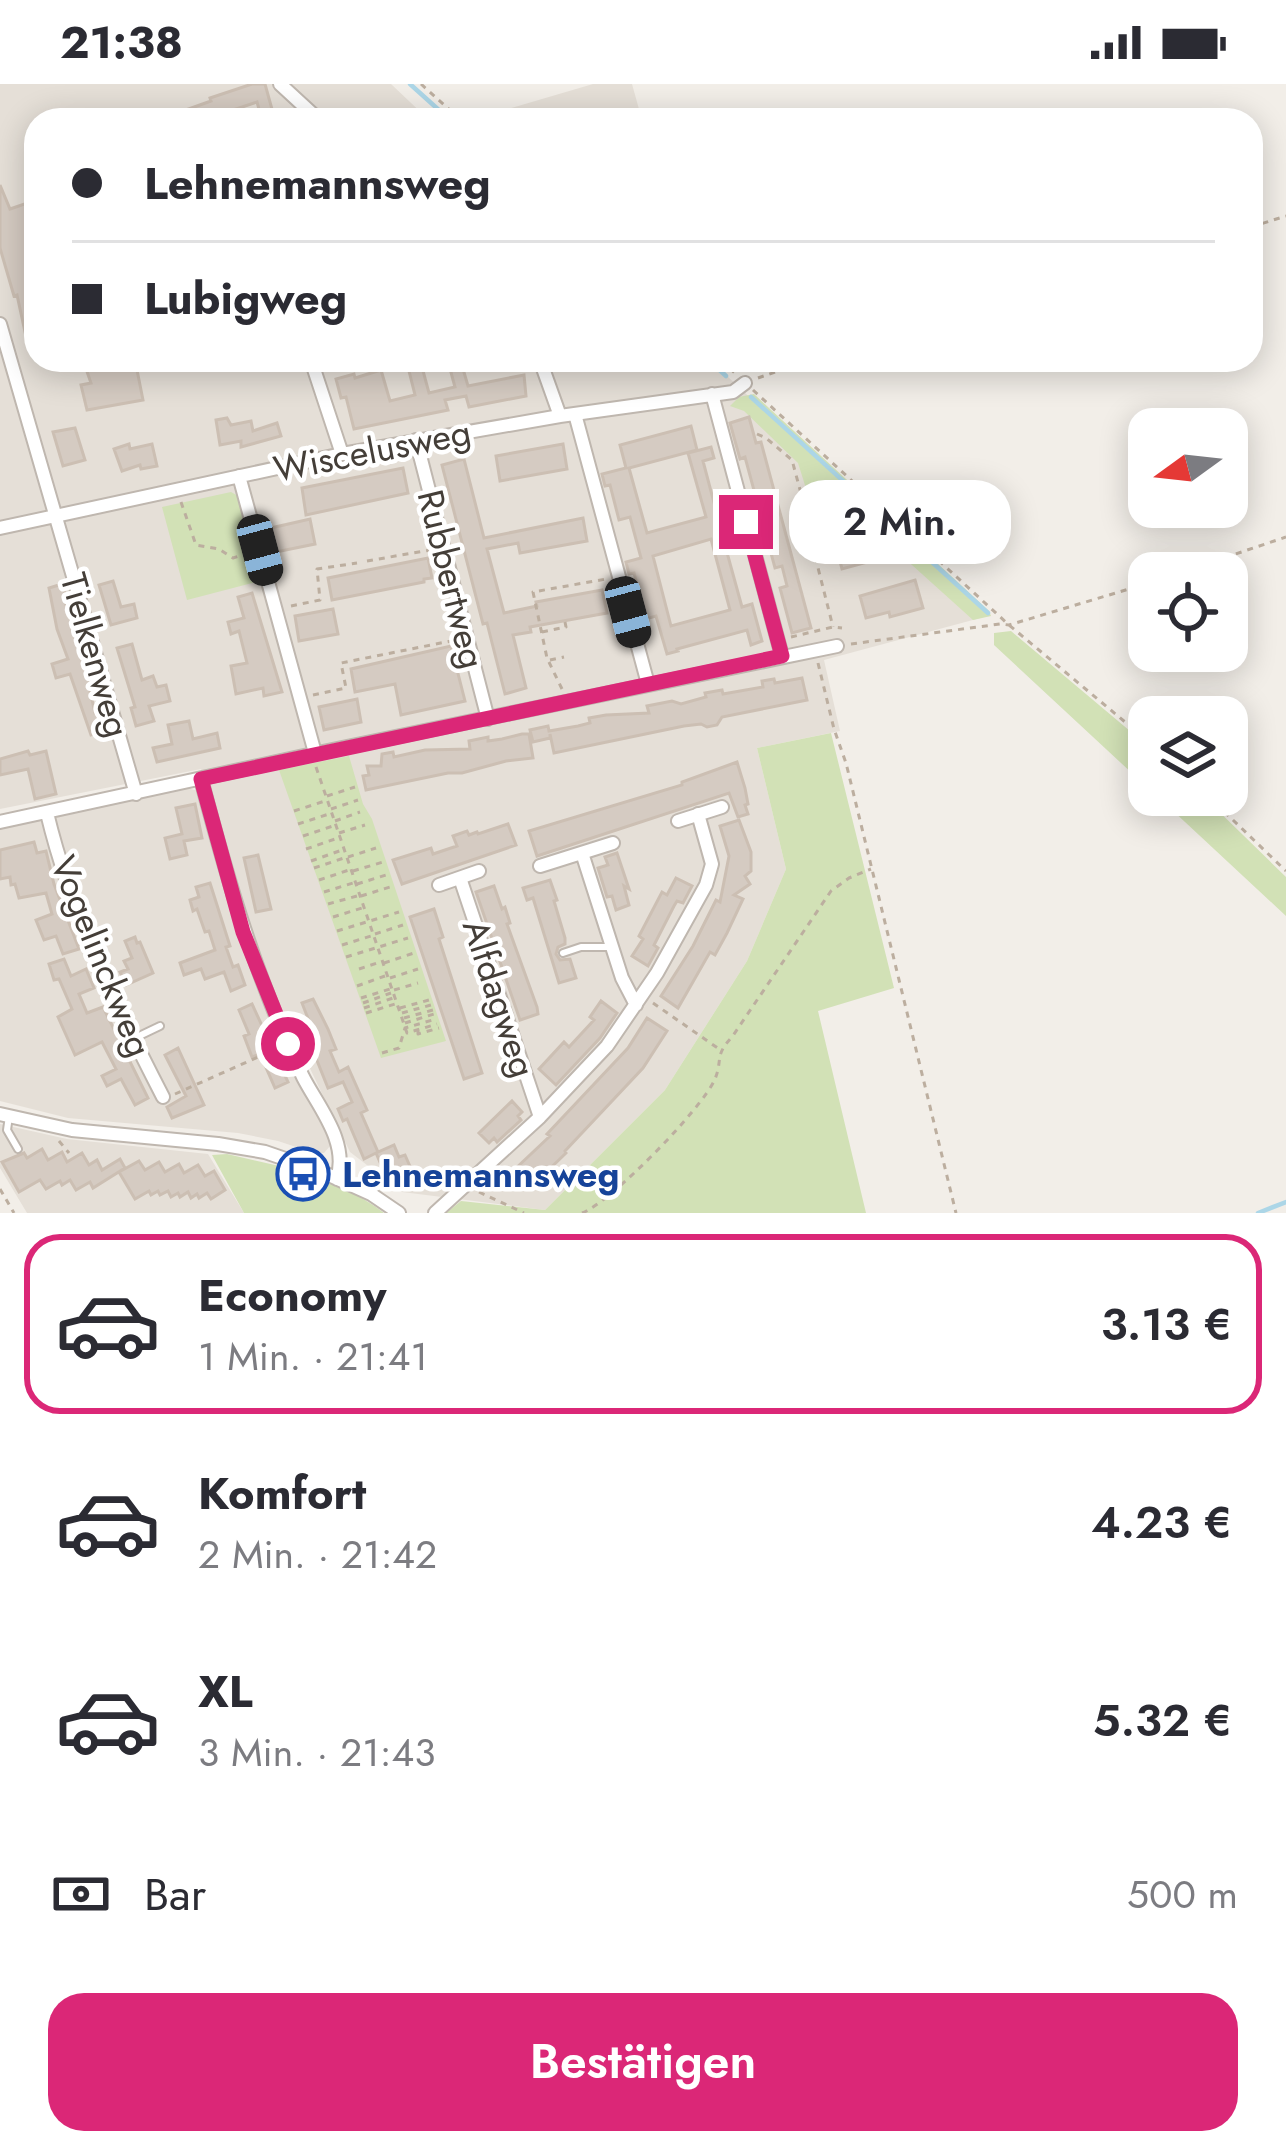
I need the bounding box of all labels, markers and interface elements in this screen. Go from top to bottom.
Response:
text: 21:38 [60,10,183,75]
text: Lehnemannsweg [144,151,491,216]
text: Lubigweg [144,266,347,331]
street label: Wiscelusweg [269,405,475,495]
north arrow [1128,408,1248,528]
map controls [1128,408,1248,816]
callout: 2 Min. [788,480,1010,564]
street label: Rubbertweg [405,484,499,674]
text: 2 Min. [843,493,957,550]
route end [719,495,773,549]
car [233,511,287,589]
button: locate [1128,552,1248,672]
street label: Tielkenweg [48,567,144,743]
car [601,573,655,651]
button: layers [1128,696,1248,816]
street label: Vogelinckweg [38,848,166,1064]
street label: Alfdagweg [450,912,550,1084]
route start [261,1017,315,1071]
bus stop icon: Lehnemannsweg [275,1146,331,1202]
place label: Lehnemannsweg [342,1148,619,1200]
text: Economy [198,1263,386,1328]
icon: car [54,1270,162,1378]
text: 3.13 € [1101,1292,1232,1357]
text: 1 Min. · 21:41 [198,1328,428,1385]
text: Komfort [198,1461,366,1526]
icon: car [54,1468,162,1576]
text: 4.23 € [1091,1490,1232,1555]
text: 2 Min. · 21:42 [198,1526,437,1583]
text: XL [198,1659,253,1724]
icon: car [54,1666,162,1774]
text: 5.32 € [1093,1688,1232,1753]
text: 3 Min. · 21:43 [198,1724,435,1781]
icon: cash [48,1861,114,1927]
text: Bar [144,1862,206,1927]
text: 500 m [1127,1866,1238,1923]
button: Bestätigen [48,1993,1238,2131]

